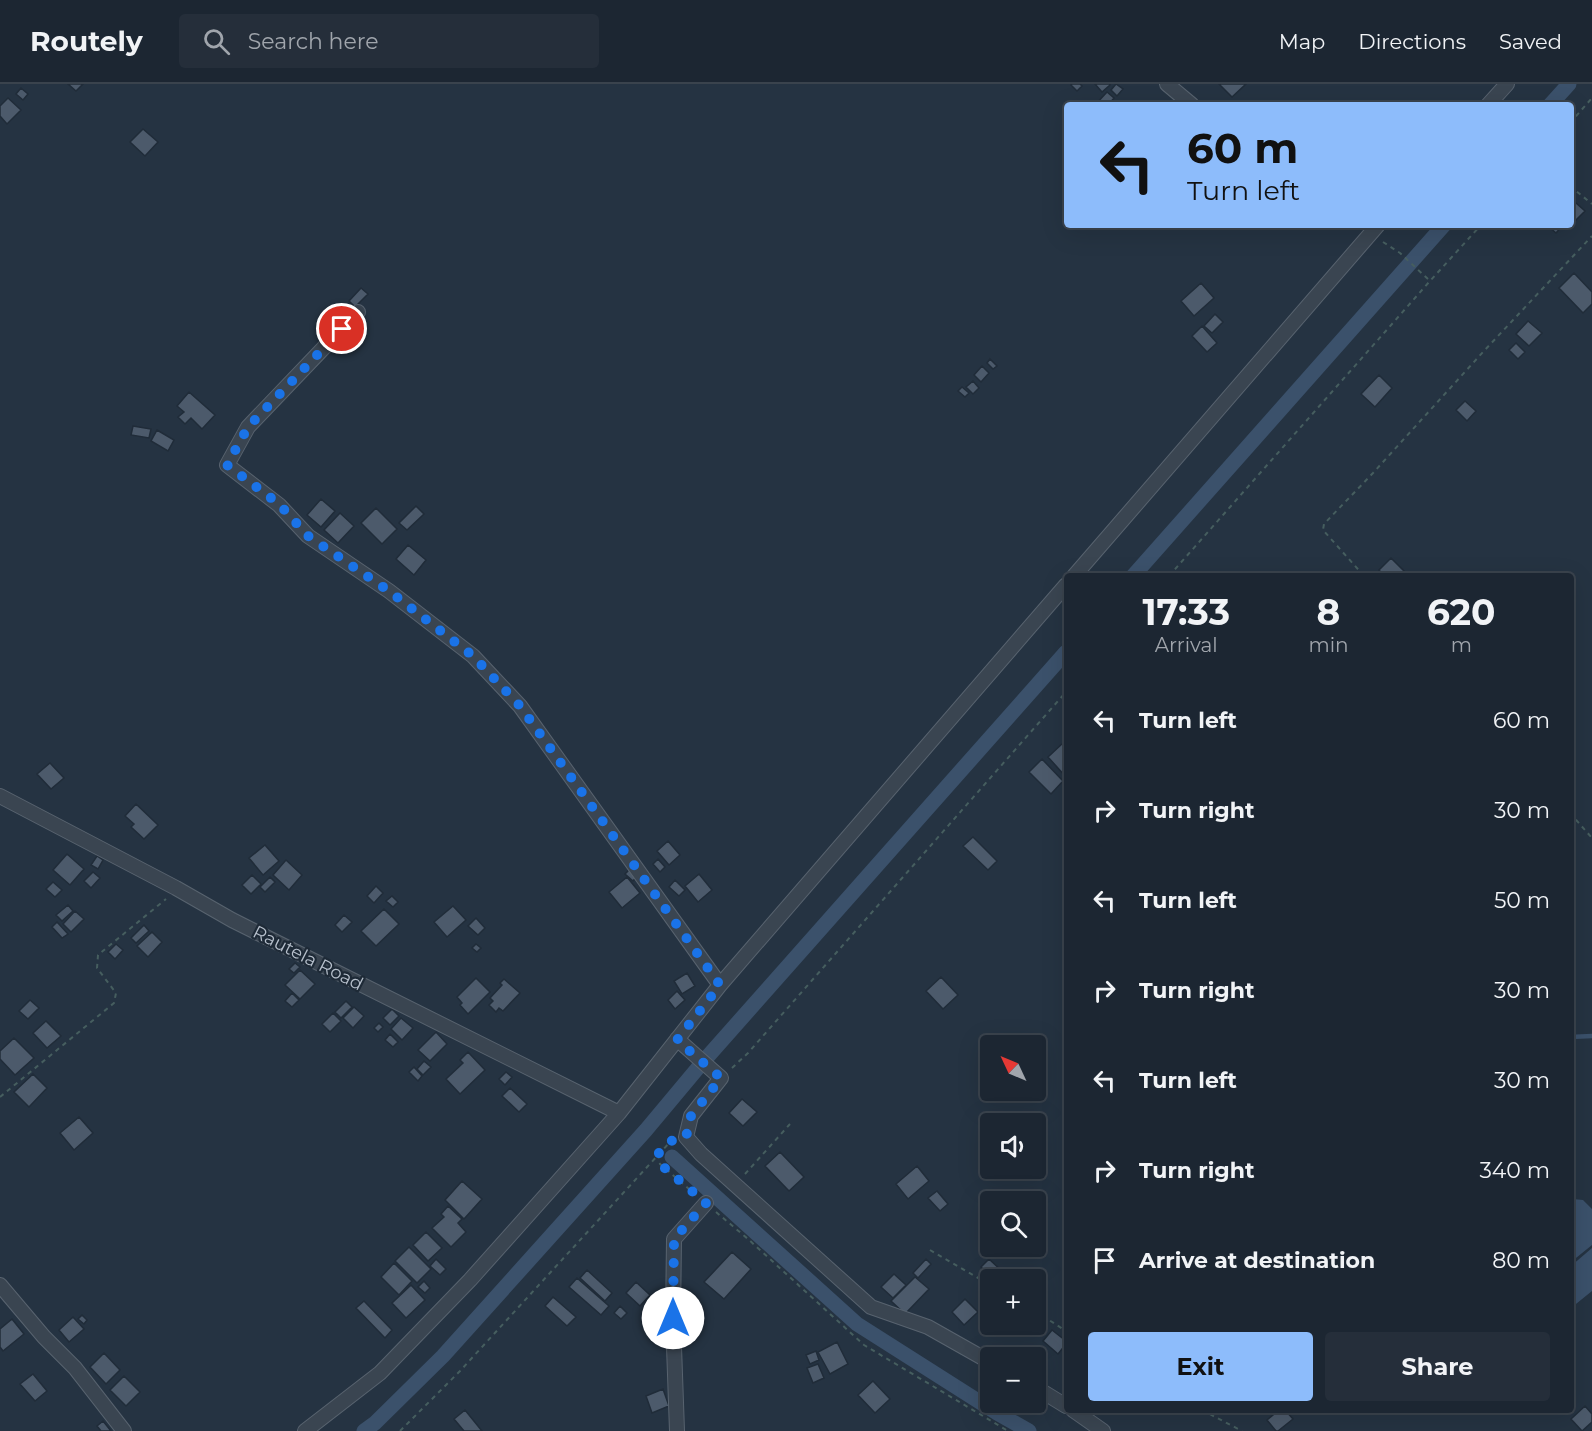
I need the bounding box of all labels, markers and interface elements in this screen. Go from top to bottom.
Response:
search box [179,14,599,68]
text: Routely [30,24,143,58]
icon: search [200,25,233,58]
text: Search here [248,28,379,55]
text: Map [1279,29,1325,54]
text: Directions [1358,29,1466,54]
text: Saved [1499,29,1562,54]
text: 60 m [1187,122,1298,174]
icon: left [1088,126,1166,204]
text: Turn left [1187,174,1300,207]
pin [316,303,367,354]
icon: arrive [325,312,358,345]
text: 17:33 [1142,590,1230,634]
text: 8 [1317,590,1340,634]
text: 620 [1427,590,1496,634]
text: Arrival [1155,633,1218,657]
text: min [1308,633,1349,657]
text: m [1451,633,1472,657]
icon: left [1088,704,1121,737]
text: Turn left [1139,707,1237,734]
text: 60 m [1493,707,1550,734]
icon: right [1088,794,1121,827]
text: Turn right [1139,797,1254,824]
text: 30 m [1494,797,1550,824]
icon: left [1088,884,1121,917]
text: Turn left [1139,887,1237,914]
text: 50 m [1494,887,1550,914]
street label: Rautela Road [249,921,367,995]
icon: right [1088,974,1121,1007]
text: Turn right [1139,977,1254,1004]
text: 30 m [1494,977,1550,1004]
north arrow [980,1035,1046,1101]
map controls [980,1035,1046,1413]
icon: left [1088,1064,1121,1097]
text: Turn left [1139,1067,1237,1094]
text: 30 m [1494,1067,1550,1094]
button: sound [980,1113,1046,1179]
icon: right [1088,1154,1121,1187]
text: Turn right [1139,1157,1254,1184]
text: 340 m [1479,1157,1550,1184]
button: search [980,1191,1046,1257]
icon: arrive [1088,1244,1121,1277]
text: Arrive at destination [1139,1247,1375,1274]
text: 80 m [1492,1247,1550,1274]
button: + [980,1269,1046,1335]
position arrow [641,1286,705,1350]
button: Exit [1088,1332,1313,1401]
button: Share [1325,1332,1550,1401]
button: − [980,1347,1046,1413]

